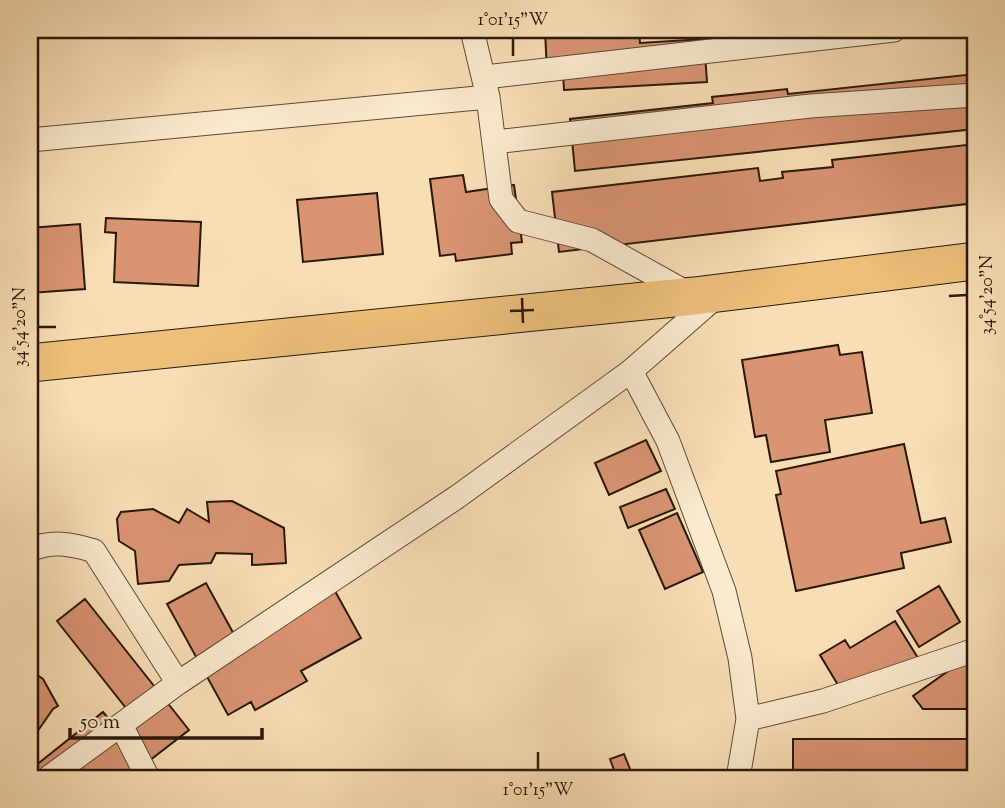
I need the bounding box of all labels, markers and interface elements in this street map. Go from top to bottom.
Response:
text: 1°01'15"W [478,8,548,34]
text: 34°54'20"N [975,255,1001,335]
text: 34°54'20"N [8,287,34,367]
scale bar [70,696,262,740]
text: 50 m [79,708,120,738]
text: 1°01'15"W [503,778,573,804]

